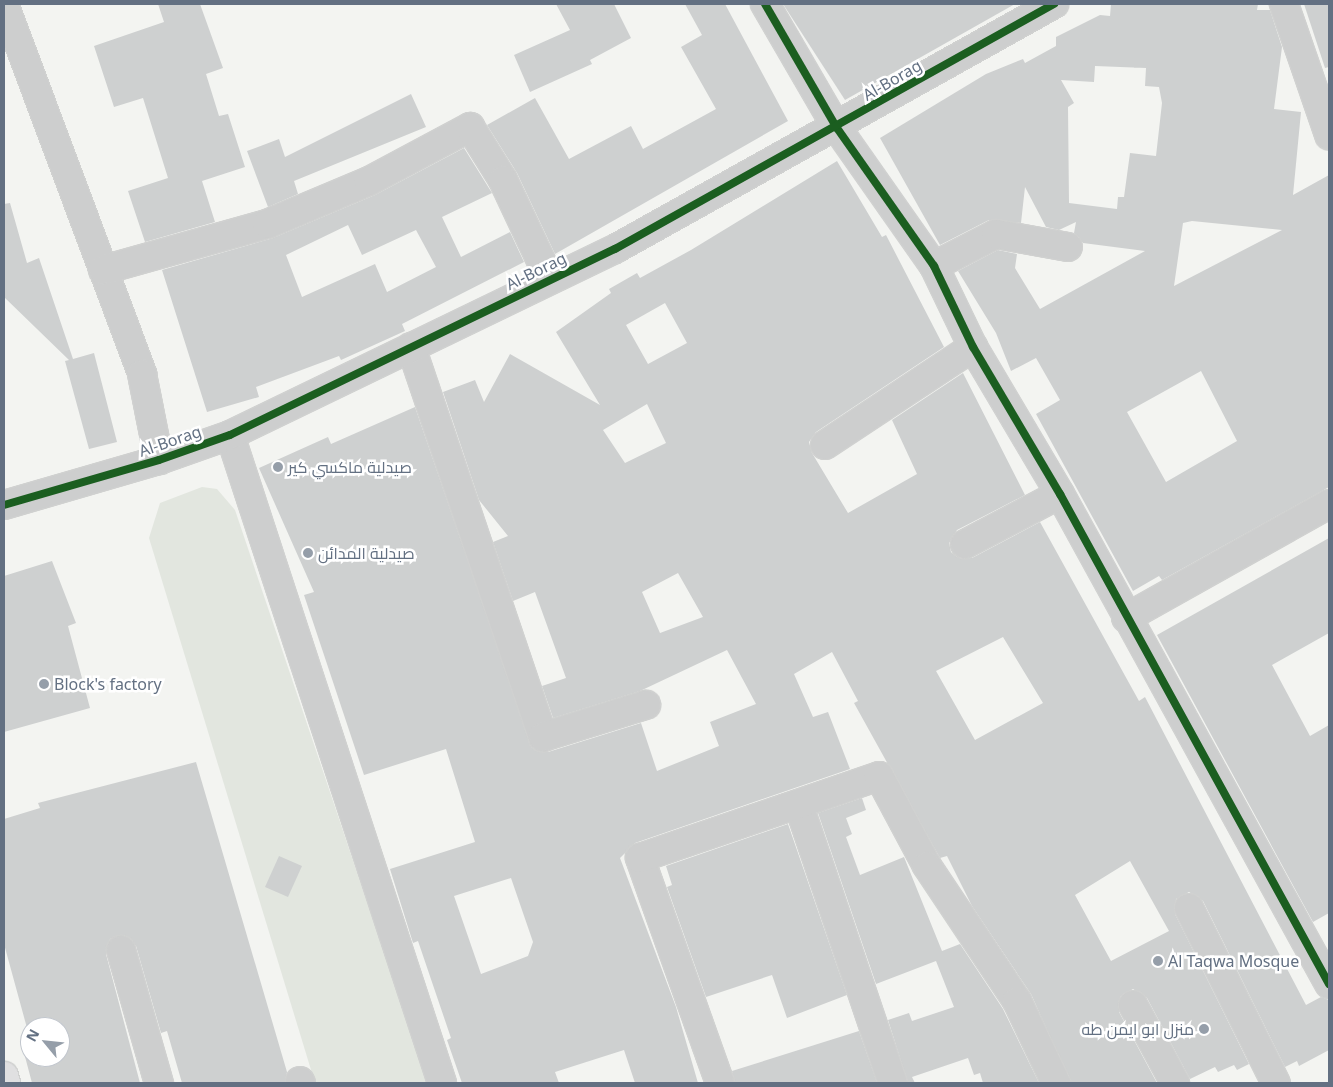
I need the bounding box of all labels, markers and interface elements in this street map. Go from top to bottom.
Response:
street label: Al-Borag [859,56,925,104]
street label: Al-Borag [503,248,569,294]
street label: Al-Borag [136,421,204,461]
place label: صيدلية ماكسي كير [288,457,412,477]
marker: صيدلية ماكسي كير [272,461,284,473]
place label: صيدلية المدائن [318,543,415,563]
marker: صيدلية المدائن [302,547,314,559]
place label: Block's factory [54,674,162,694]
marker: Block's factory [38,678,50,690]
place label: Al Taqwa Mosque [1168,951,1299,971]
marker: Al Taqwa Mosque [1152,955,1164,967]
north arrow [20,1017,70,1067]
place label: منزل ابو ايمن طه [1082,1019,1194,1039]
marker: منزل ابو ايمن طه [1198,1023,1210,1035]
text: N [21,1026,43,1045]

